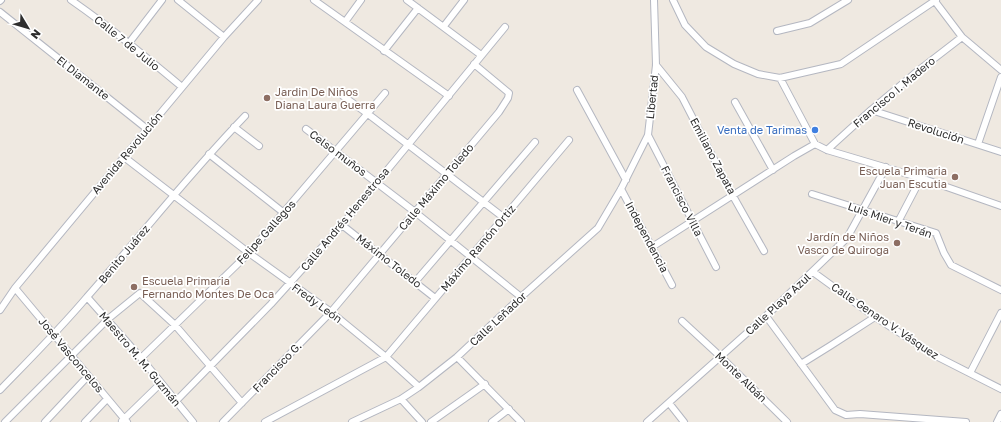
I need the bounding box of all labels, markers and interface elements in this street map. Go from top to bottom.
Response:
north arrow [8,8,48,48]
street label: Calle 7 de Julio [92,12,163,73]
text: N [29,27,44,42]
street label: El Diamante [54,53,112,102]
street label: Francisco I. Madero [850,53,938,130]
street label: Libertad [643,74,660,120]
place label: Jardin De Niños Diana Laura Guerra [275,85,375,111]
marker: Jardin De Niños Diana Laura Guerra [262,93,272,103]
street label: Avenida Revolución [89,109,165,196]
street label: Emiliano Zapata [688,115,739,196]
street label: Revolución [906,115,966,146]
place label: Venta de Tarimas [717,123,807,136]
marker: Venta de Tarimas [810,125,820,135]
street label: Celso muños [307,127,370,178]
street label: Calle Máximo Toledo [396,140,476,233]
street label: Francisco Villa [659,163,706,238]
street label: Calle Andrés Henestrosa [298,164,392,273]
place label: Escuela Primaria Juan Escutia [859,164,947,190]
marker: Escuela Primaria Juan Escutia [950,172,960,182]
street label: Felipe Gallegos [233,197,298,266]
street label: Independencia [623,199,672,274]
street label: Luis Mier y Terán [846,199,934,240]
street label: Máximo Ramón Ortiz [438,202,518,294]
street label: Benito Juárez [95,221,152,286]
place label: Jardín de Niños Vasco de Quiroga [798,230,889,256]
street label: Máximo Toledo [354,231,425,290]
marker: Jardín de Niños Vasco de Quiroga [892,238,902,248]
street label: Calle Playa Azul [742,270,813,337]
place label: Escuela Primaria Fernando Montes De Oca [142,274,274,300]
street label: Fredy León [290,280,345,325]
street label: Calle Genaro V. Vásquez [829,280,942,362]
marker: Escuela Primaria Fernando Montes De Oca [129,282,139,292]
street label: Calle Leñador [467,289,529,348]
street label: Maestro M. M. Guzmán [97,309,184,409]
street label: José Vasconcelos [36,314,107,395]
street label: Francisco G. [250,339,304,394]
street label: Monte Albán [713,349,770,404]

